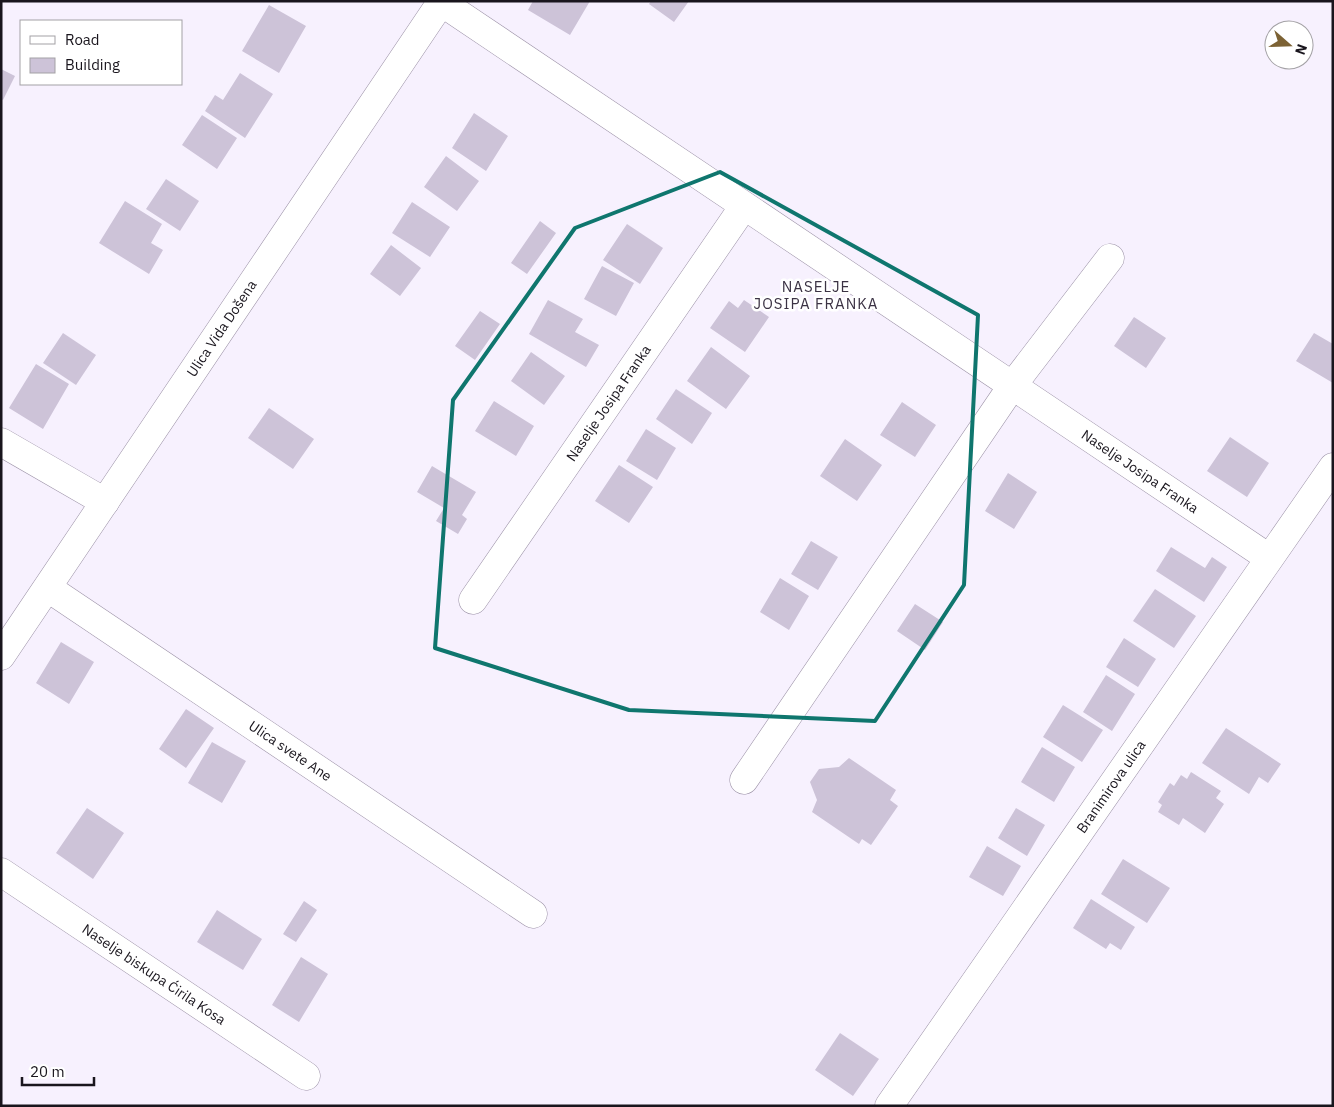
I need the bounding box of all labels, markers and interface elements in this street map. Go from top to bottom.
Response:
legend [20,20,182,85]
north arrow [1264,20,1314,70]
text: Road [65,30,100,49]
text: N [1291,42,1311,57]
text: Building [65,55,120,74]
street label: Ulica Vida Došena [183,276,261,380]
district label: NASELJE JOSIPA FRANKA [754,277,878,313]
street label: Naselje Josipa Franka [562,341,655,465]
street label: Naselje Josipa Franka [1078,426,1202,517]
street label: Ulica svete Ane [245,717,336,785]
street label: Branimirova ulica [1072,736,1150,836]
street label: Naselje biskupa Ćirila Kosa [79,920,230,1029]
scale bar [22,1054,95,1086]
text: 20 m [30,1062,65,1081]

